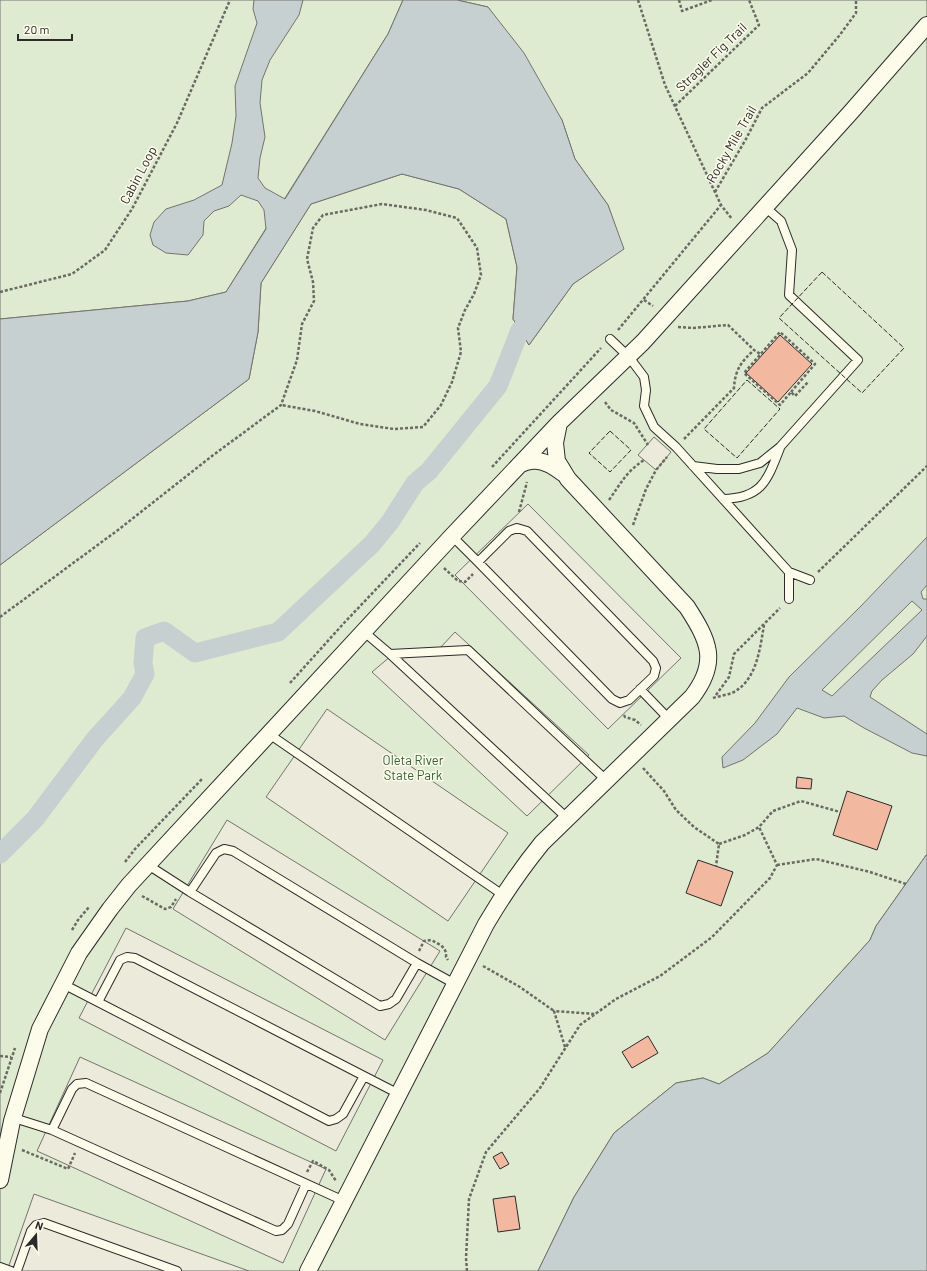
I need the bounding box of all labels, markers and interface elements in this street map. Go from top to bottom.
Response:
scale bar [18,16,72,42]
street label: Stragler Fig Trail [672,19,750,95]
text: 20 m [24,22,50,36]
street label: Rocky Mile Trail [702,103,760,185]
street label: Cabin Loop [116,143,160,207]
park label: Oleta River State Park [383,752,444,783]
north arrow [16,1215,56,1255]
text: N [34,1218,45,1232]

